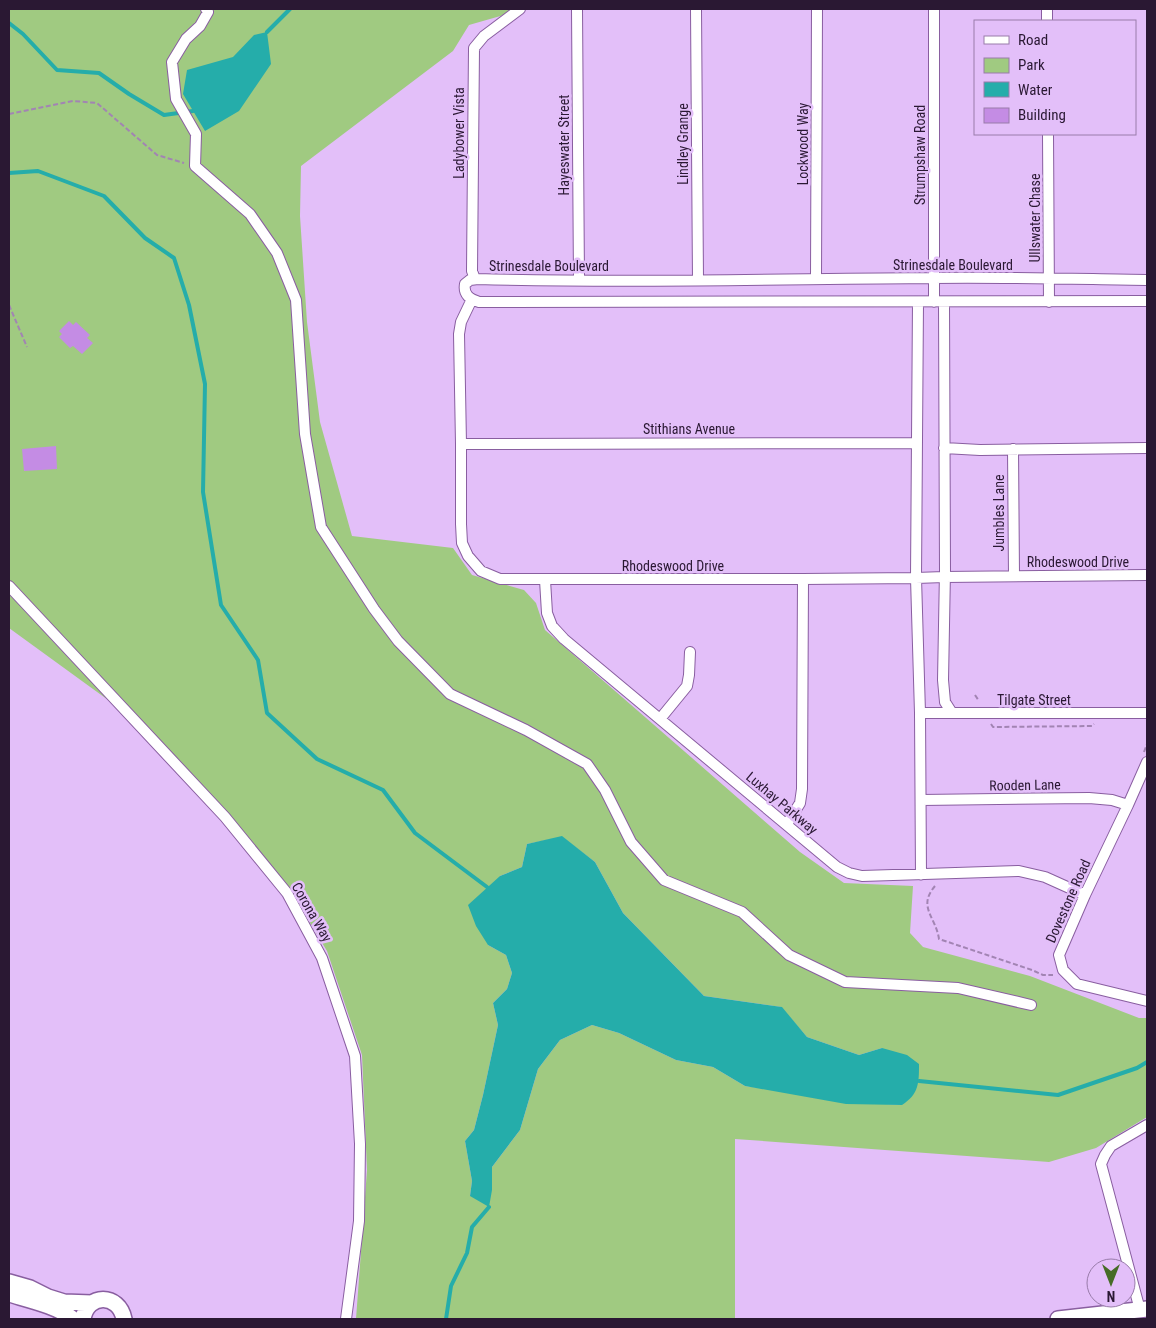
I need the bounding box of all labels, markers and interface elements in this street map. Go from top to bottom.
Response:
legend [974,20,1136,135]
text: Road [1018,31,1048,49]
text: Park [1018,56,1045,74]
text: Water [1018,81,1053,99]
street label: Ladybower Vista [451,87,467,179]
street label: Hayeswater Street [556,95,572,195]
street label: Lindley Grange [675,103,691,185]
street label: Lockwood Way [795,103,811,185]
street label: Strumpshaw Road [912,105,928,205]
text: Building [1018,106,1066,124]
street label: Ullswater Chase [1027,173,1043,263]
street label: Strinesdale Boulevard [893,257,1013,273]
street label: Strinesdale Boulevard [489,258,609,274]
street label: Stithians Avenue [643,421,735,437]
street label: Jumbles Lane [991,474,1007,552]
street label: Rhodeswood Drive [1027,554,1130,570]
street label: Rhodeswood Drive [622,558,725,574]
street label: Tilgate Street [997,692,1071,708]
street label: Luxhay Parkway [743,769,821,838]
street label: Rooden Lane [989,776,1061,794]
street label: Dovestone Road [1042,857,1094,945]
street label: Corona Way [289,880,335,945]
north arrow [1086,1258,1136,1308]
text: N [1107,1288,1115,1304]

